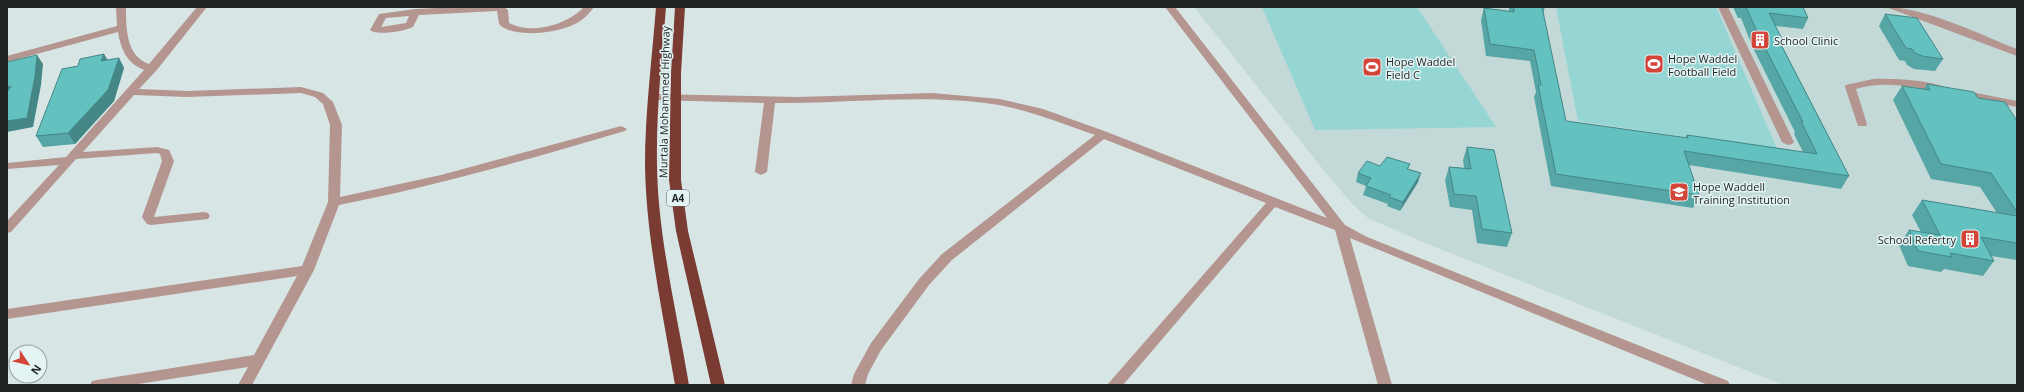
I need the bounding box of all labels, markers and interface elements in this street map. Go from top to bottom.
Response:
street label: Murtala Mohammed Highway [655,25,673,178]
building icon: School Clinic [1749,29,1771,51]
place label: School Clinic [1774,33,1838,48]
place label: Hope Waddel Football Field [1668,51,1737,79]
sports icon: Hope Waddel Football Field [1643,53,1665,75]
place label: Hope Waddel Field C [1386,54,1455,82]
sports icon: Hope Waddel Field C [1361,56,1383,78]
place label: Hope Waddell Training Institution [1693,179,1790,207]
school or university icon: Hope Waddell Training Institution [1668,181,1690,203]
road number: A4 [667,190,689,206]
building icon: School Refertry [1959,228,1981,250]
place label: School Refertry [1878,232,1956,247]
north arrow [8,344,48,384]
text: N [28,362,45,378]

